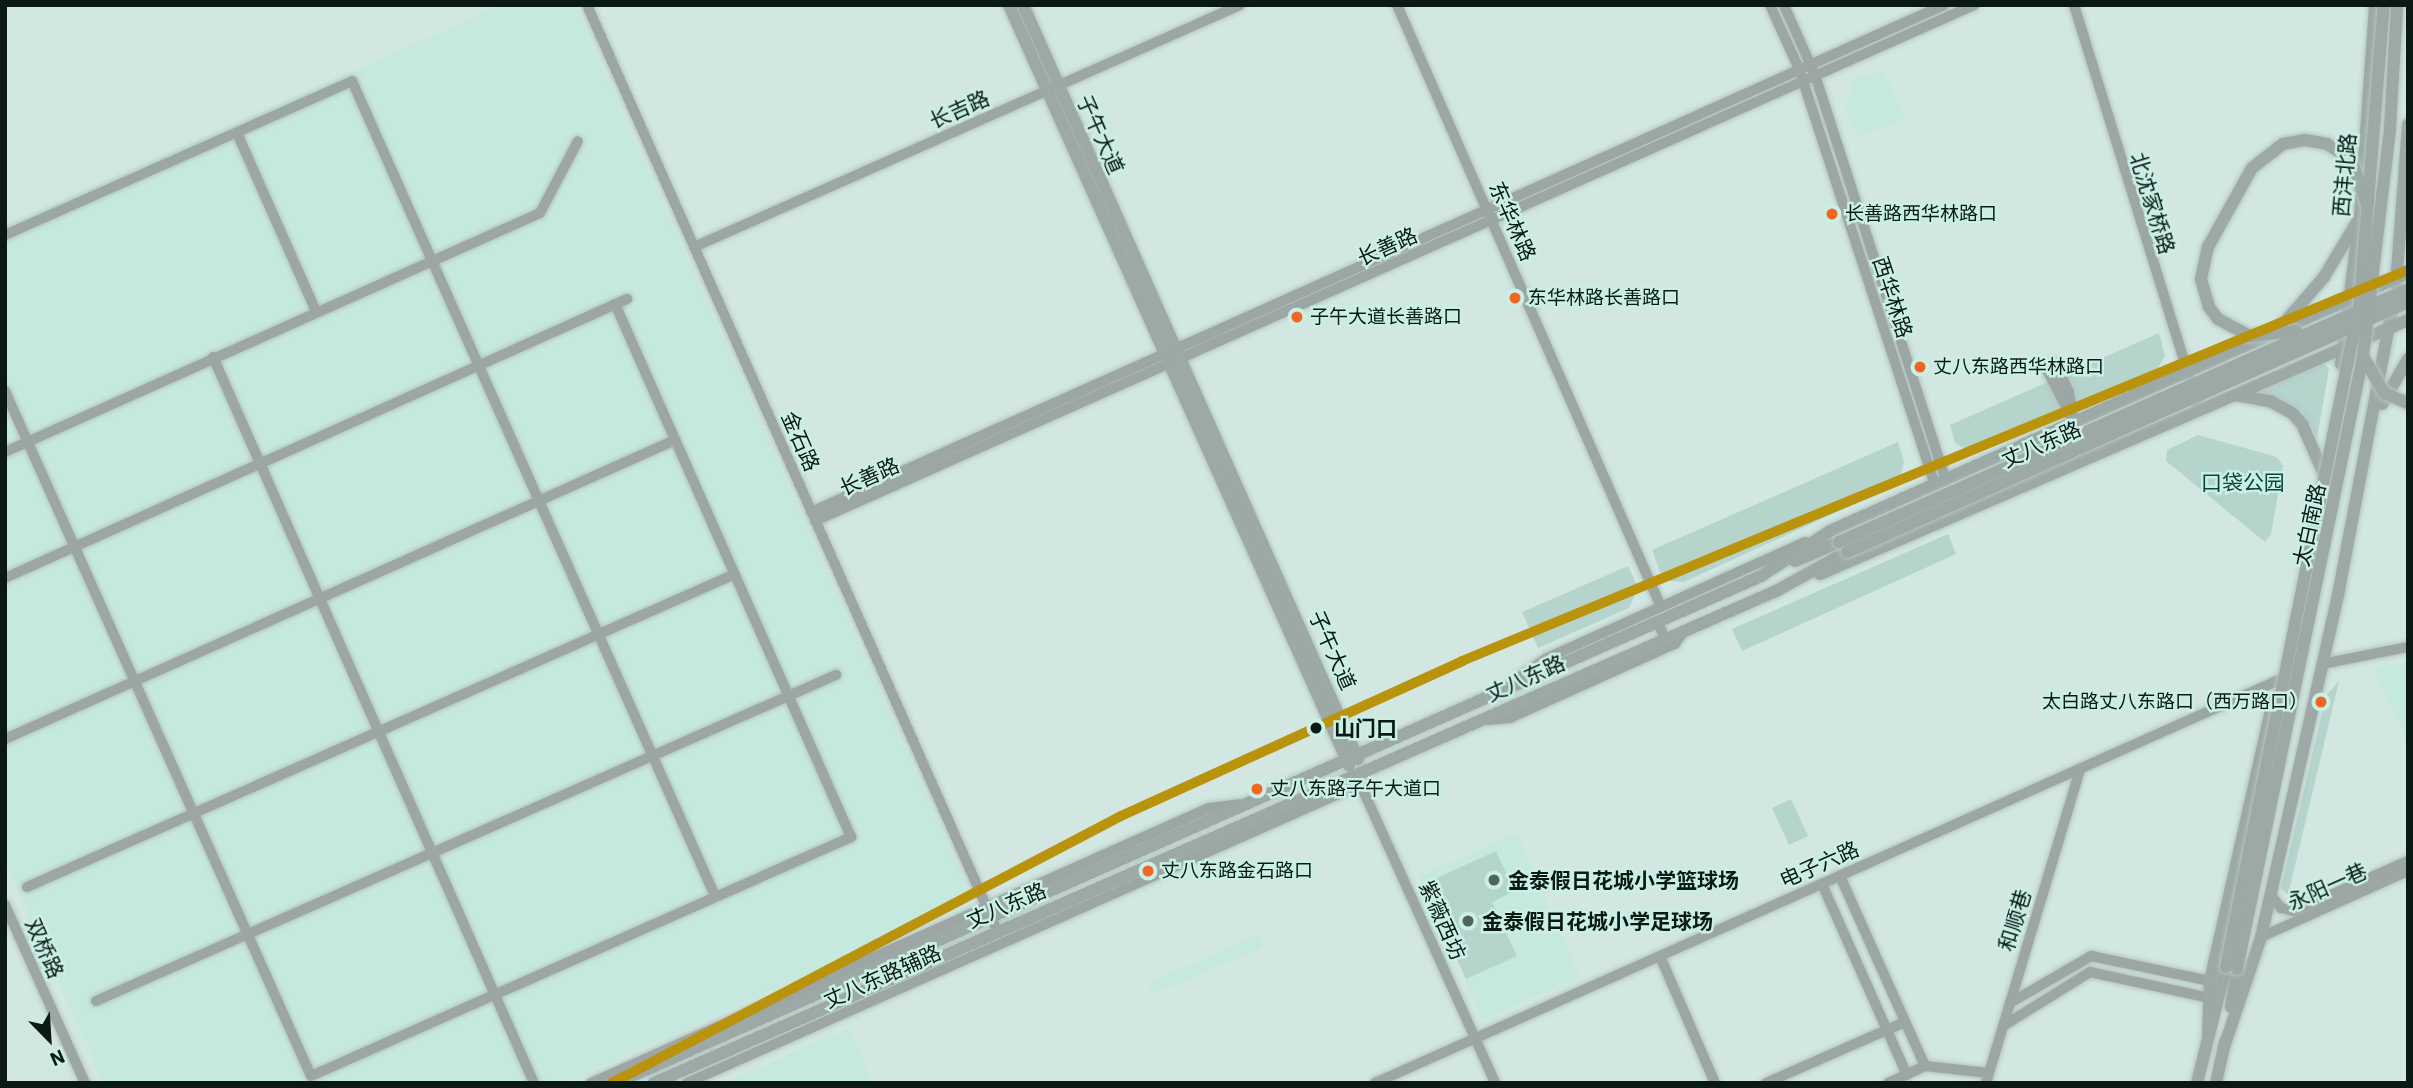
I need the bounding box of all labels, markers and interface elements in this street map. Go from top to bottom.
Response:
street label: 长吉路 [925,85,993,133]
street label: 子午大道 [1072,91,1130,177]
street label: 西沣北路 [2328,132,2360,218]
street label: 北沈家桥路 [2126,149,2180,257]
street label: 东华林路 [1484,178,1542,264]
place label: 长善路西华林路口 [1845,203,1997,225]
marker: 长善路西华林路口 [1825,207,1839,221]
street label: 长善路 [1353,222,1421,270]
street label: 西华林路 [1868,253,1918,341]
place label: 东华林路长善路口 [1528,287,1680,309]
marker: 东华林路长善路口 [1508,291,1522,305]
place label: 子午大道长善路口 [1310,306,1462,328]
marker: 子午大道长善路口 [1290,310,1304,324]
place label: 丈八东路西华林路口 [1933,356,2104,378]
marker: 丈八东路西华林路口 [1913,360,1927,374]
street label: 金石路 [777,407,825,475]
street label: 丈八东路 [1998,415,2084,473]
street label: 长善路 [835,452,903,500]
park label: 口袋公园 [2201,469,2285,495]
street label: 太白南路 [2288,481,2330,569]
street label: 子午大道 [1304,607,1362,693]
street label: 丈八东路 [1482,649,1568,707]
place label: 太白路丈八东路口（西万路口） [2042,691,2308,713]
marker: 太白路丈八东路口（西万路口） [2314,695,2328,709]
place label: 山门口 [1334,715,1397,741]
marker: 山门口 [1305,717,1327,739]
place label: 丈八东路子午大道口 [1270,778,1441,800]
marker: 丈八东路子午大道口 [1250,782,1264,796]
street label: 电子六路 [1776,835,1862,893]
street label: 永阳一巷 [2284,857,2370,915]
place label: 丈八东路金石路口 [1161,860,1313,882]
marker: 丈八东路金石路口 [1141,864,1155,878]
place label: 金泰假日花城小学篮球场 [1508,867,1739,893]
marker: 金泰假日花城小学篮球场 [1486,872,1502,888]
street label: 丈八东路 [962,877,1050,933]
street label: 紫薇西坊 [1414,877,1472,963]
street label: 和顺巷 [1993,886,2035,954]
place label: 金泰假日花城小学足球场 [1482,908,1713,934]
marker: 金泰假日花城小学足球场 [1460,913,1476,929]
street label: 双桥路 [21,914,69,982]
street label: 丈八东路辅路 [819,939,945,1013]
north arrow [14,1004,84,1074]
text: N [46,1044,69,1072]

